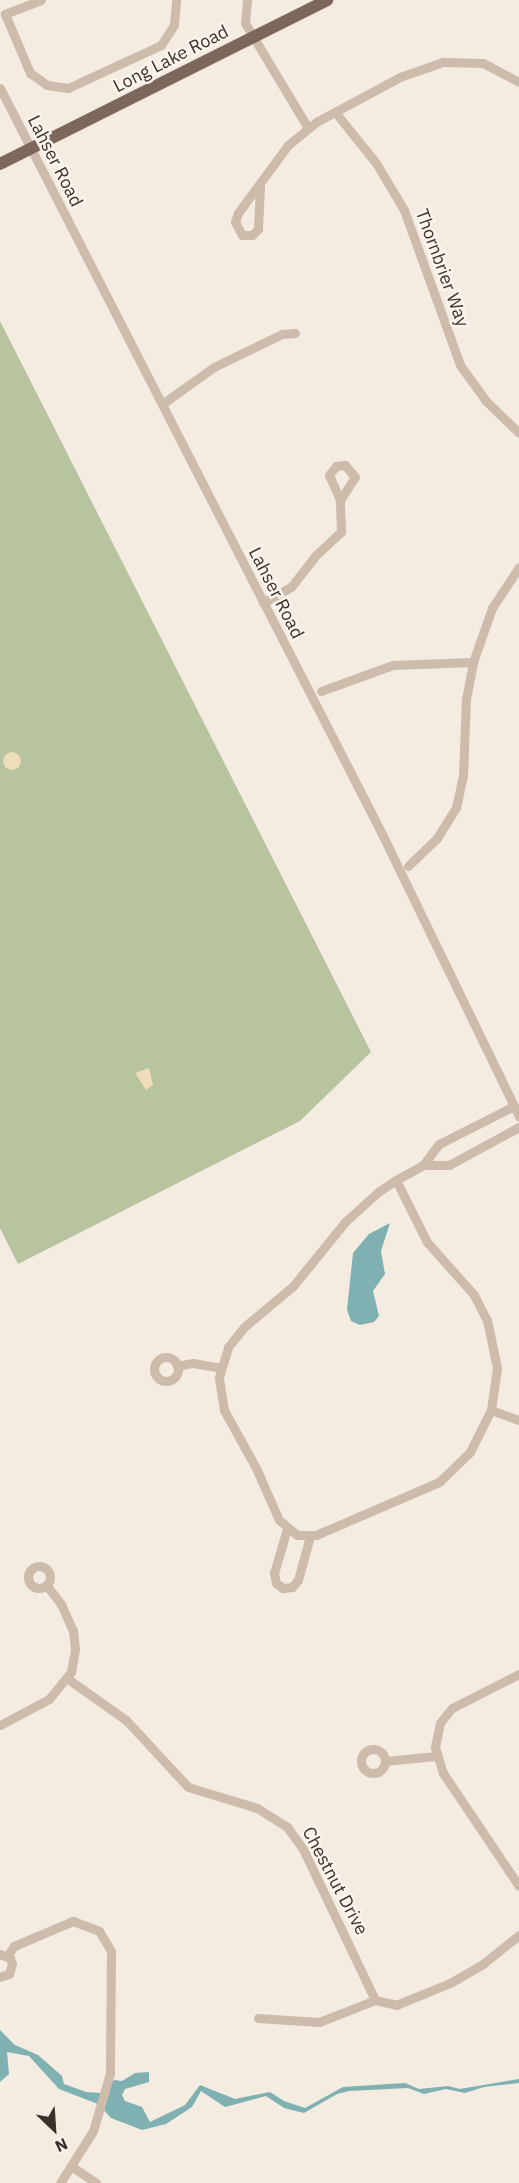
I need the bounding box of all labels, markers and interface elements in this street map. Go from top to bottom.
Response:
street label: Long Lake Road [110,21,232,97]
street label: Lahser Road [23,112,87,210]
street label: Thornbrier Way [411,206,473,330]
street label: Lahser Road [244,544,308,642]
street label: Chestnut Drive [298,1823,372,1939]
north arrow [24,2099,84,2159]
text: N [52,2134,71,2157]

